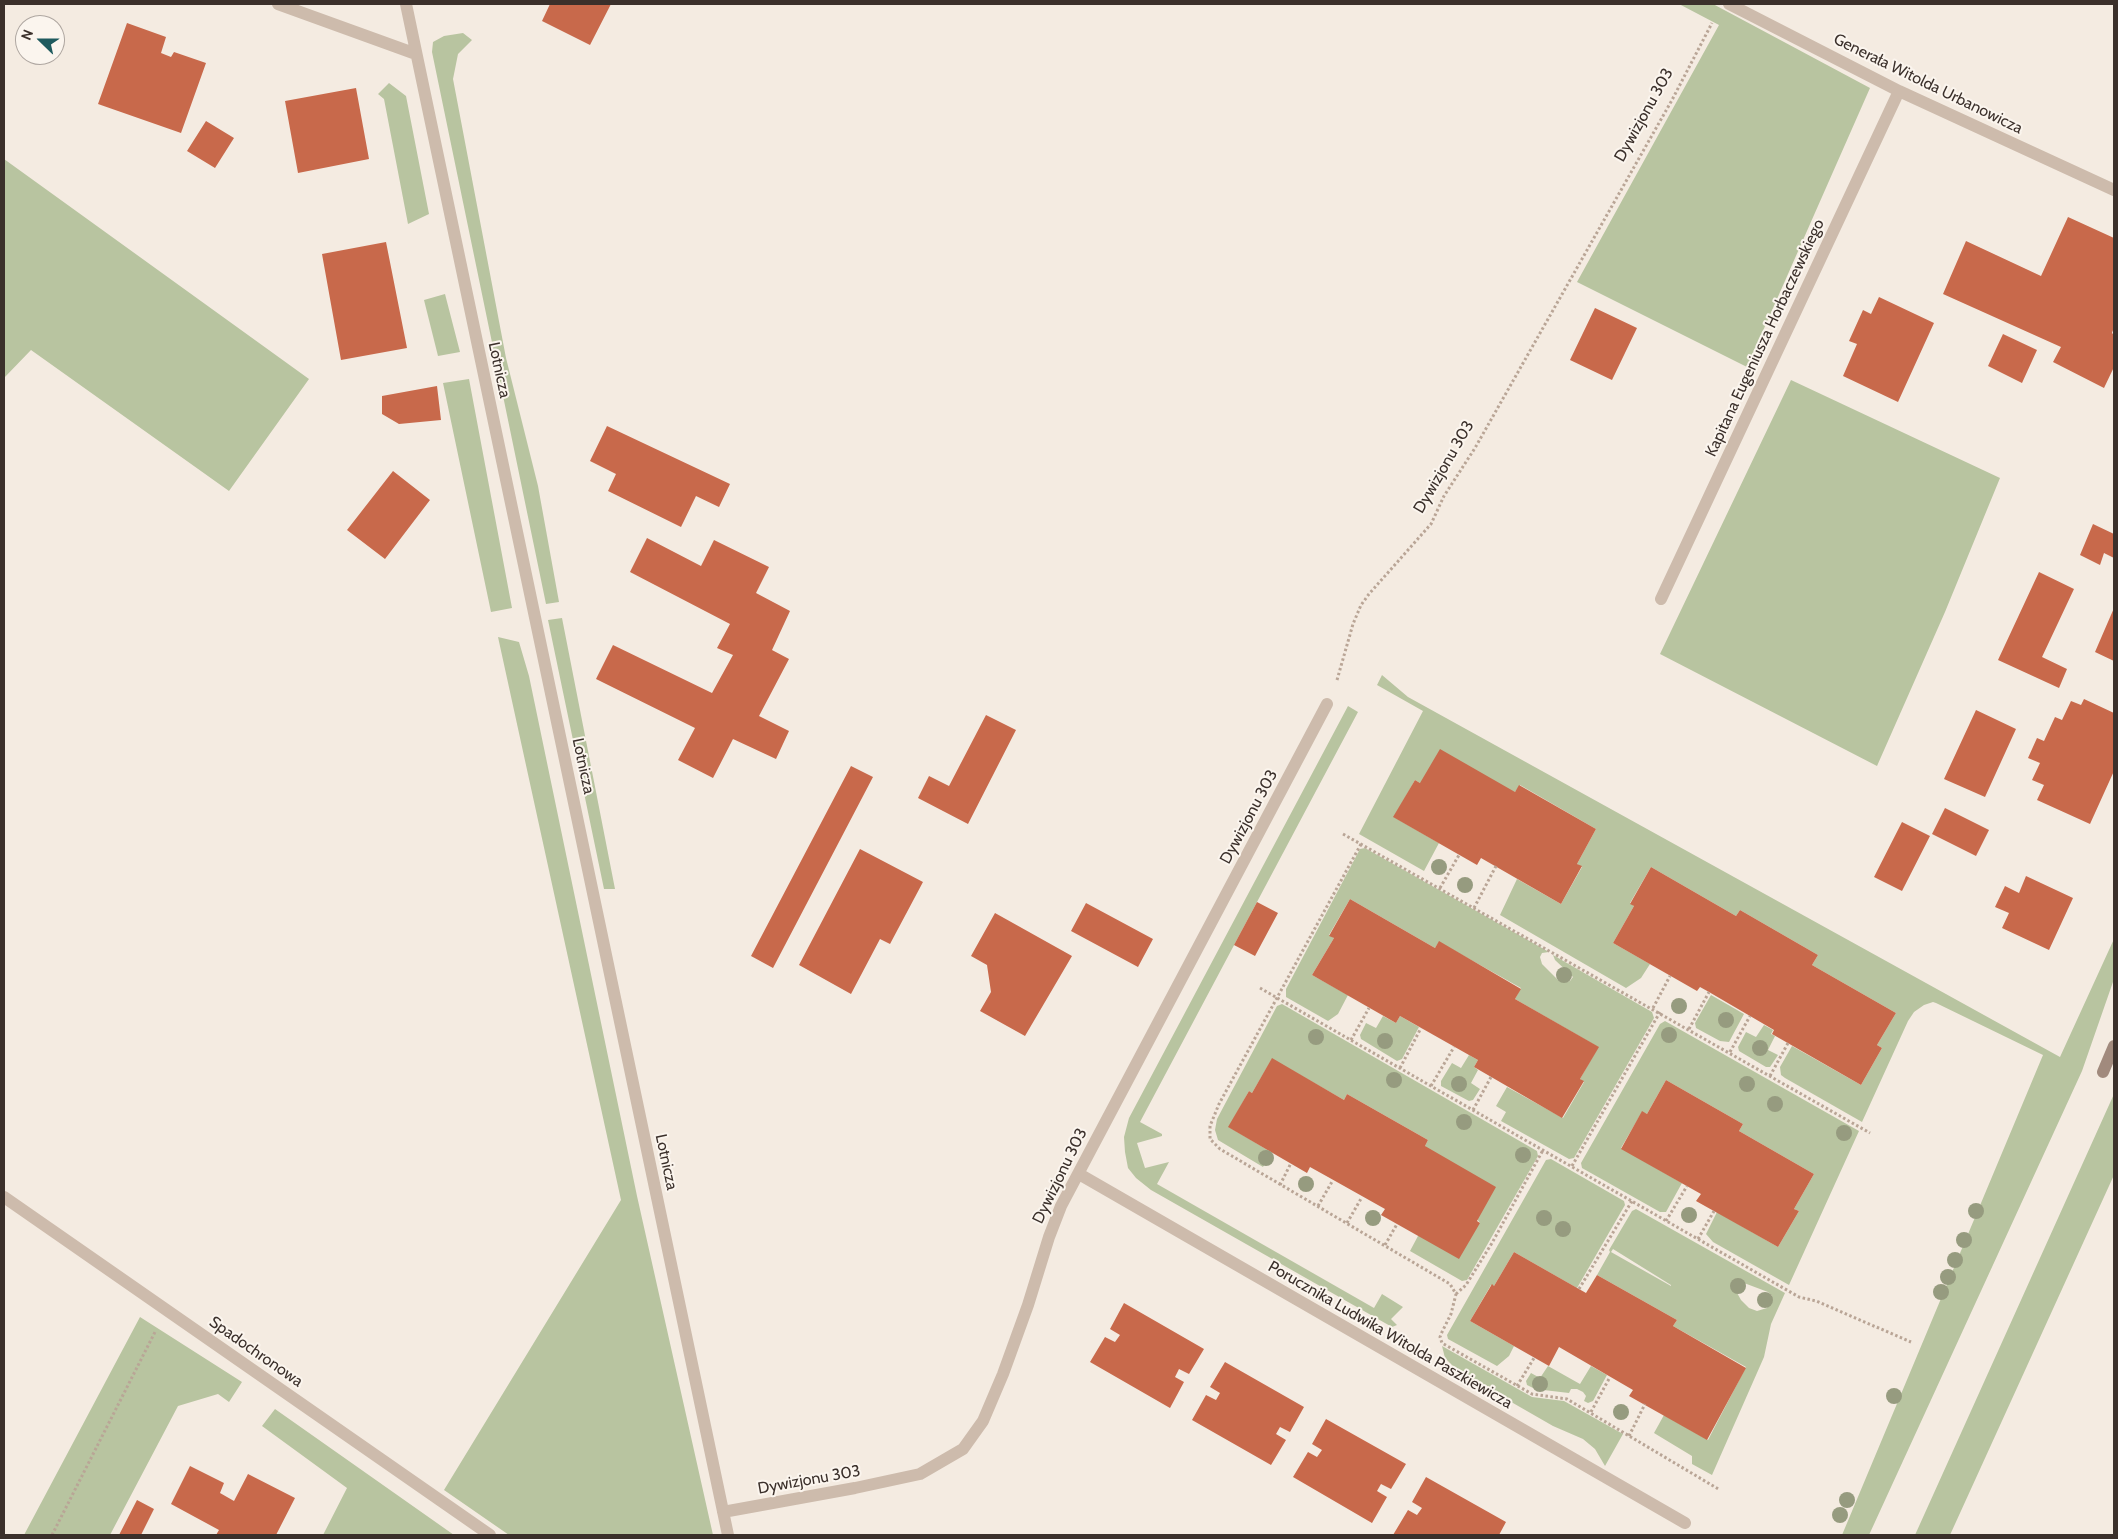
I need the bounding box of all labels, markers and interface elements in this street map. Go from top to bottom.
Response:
north arrow [15,15,65,65]
text: N [17,27,37,43]
street label: Generała Witolda Urbanowicza [1830,30,2026,138]
street label: Dywizjonu 303 [1610,65,1678,165]
street label: Kapitana Eugeniusza Horbaczewskiego [1701,216,1829,460]
street label: Lotnicza [484,340,514,400]
street label: Dywizjonu 303 [1410,417,1478,517]
street label: Lotnicza [568,736,598,796]
street label: Dywizjonu 303 [1216,767,1282,867]
street label: Dywizjonu 303 [1029,1125,1091,1227]
street label: Lotnicza [651,1132,681,1192]
street label: Porucznika Ludwika Witolda Paszkiewicza [1265,1257,1515,1413]
street label: Spadochronowa [205,1313,307,1391]
street label: Dywizjonu 303 [756,1462,862,1498]

